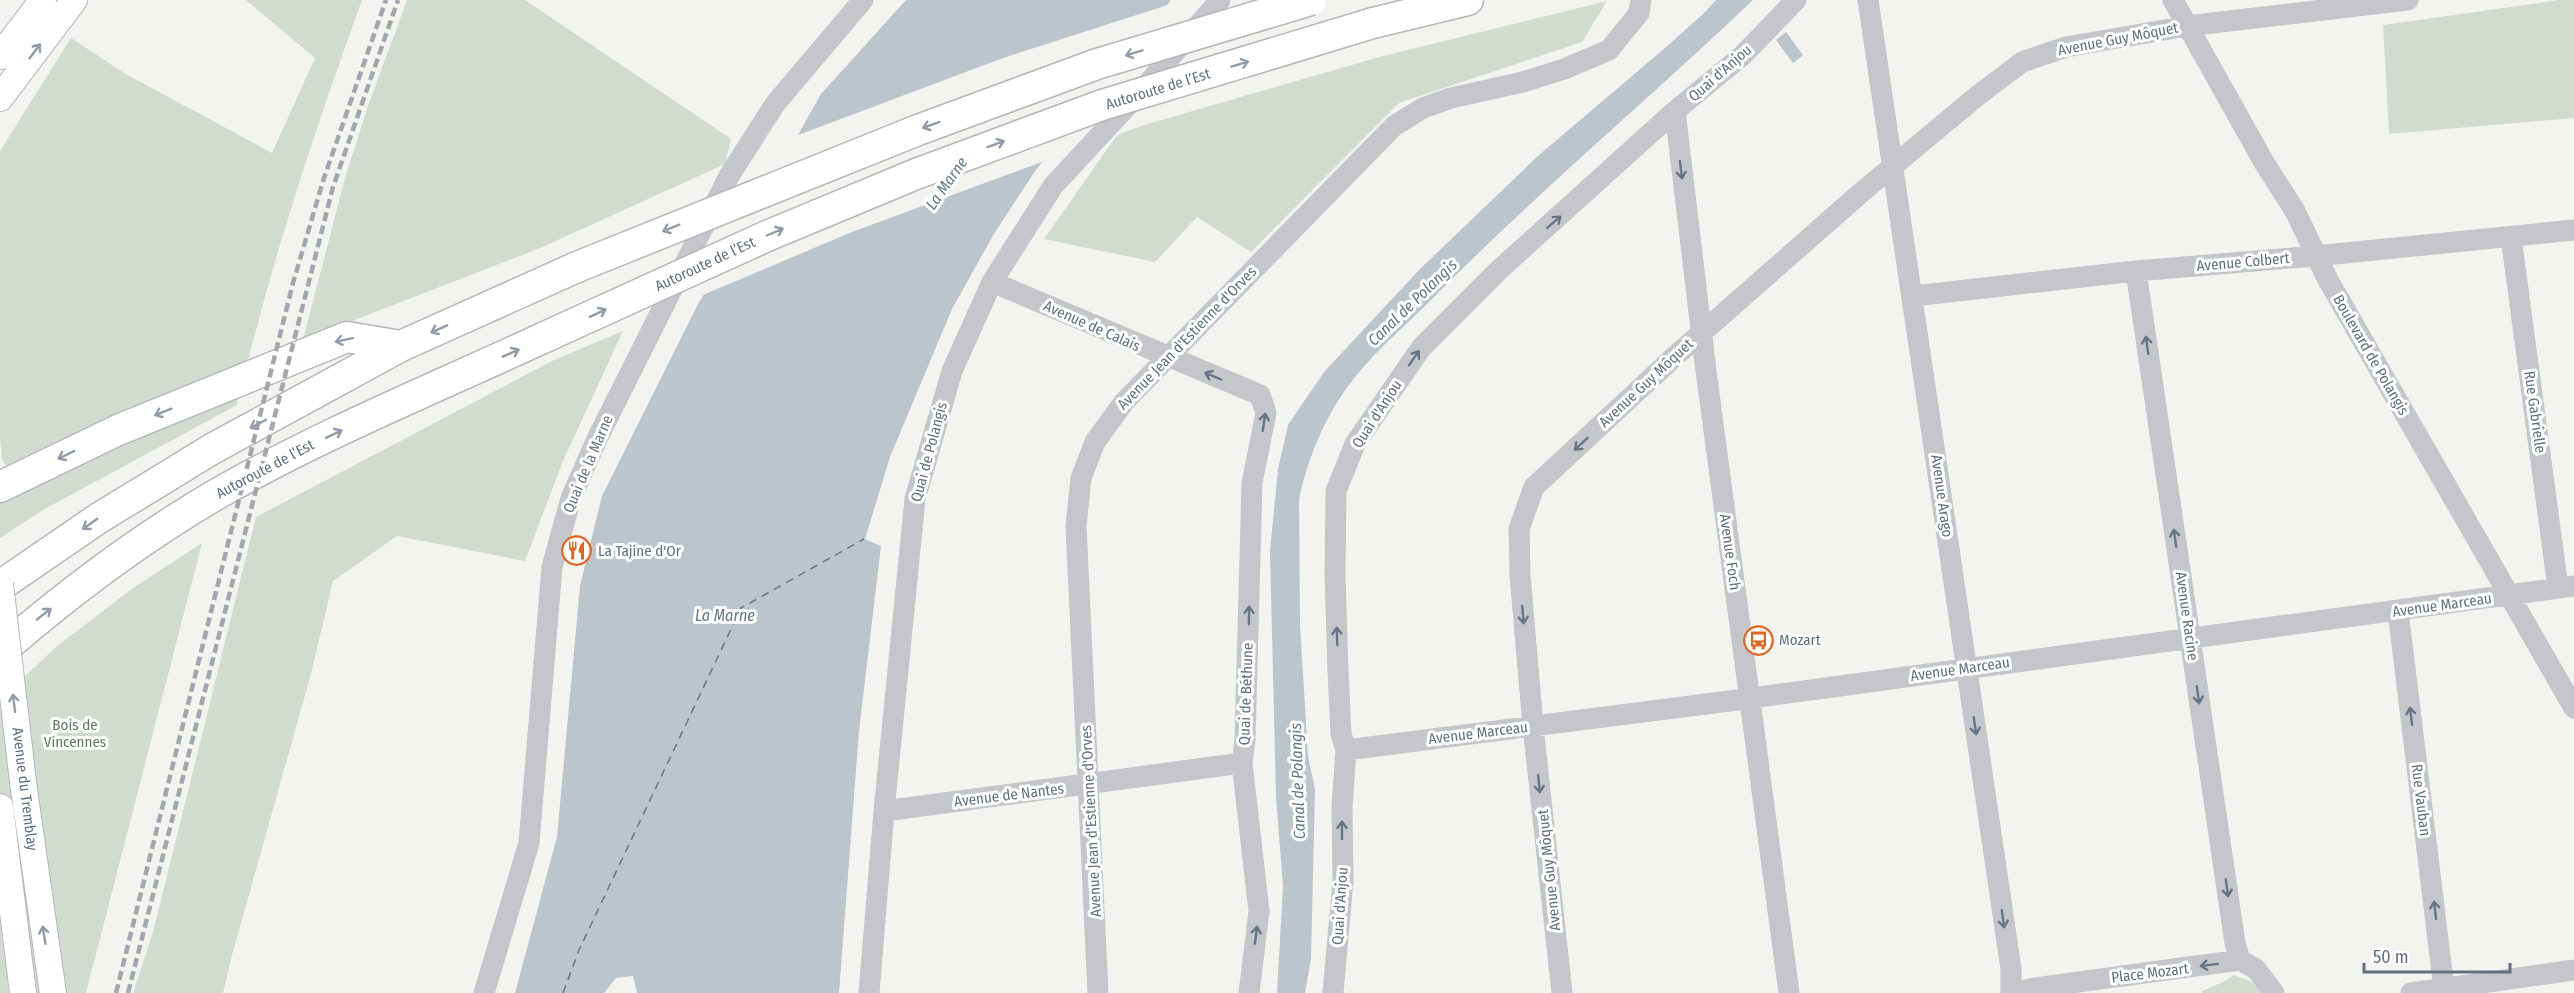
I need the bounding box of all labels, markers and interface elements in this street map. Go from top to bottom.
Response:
street label: Avenue Guy Môquet [2056,19,2180,59]
street label: Quai d'Anjou [1685,41,1755,105]
one-way arrow [29,43,42,59]
one-way arrow [1125,48,1144,59]
one-way arrow [1230,58,1249,69]
street label: Autoroute de l’Est [1103,64,1213,113]
one-way arrow [922,121,941,132]
one-way arrow [986,138,1004,149]
water label: La Marne [921,153,972,213]
one-way arrow [1676,159,1687,179]
one-way arrow [1546,215,1561,229]
one-way arrow [663,223,681,234]
one-way arrow [766,226,784,237]
street label: Autoroute de l’Est [652,233,758,295]
street label: Avenue Colbert [2196,249,2290,275]
water label: Canal de Polangis [1364,255,1461,350]
street label: Avenue Jean d'Estienne d'Orves [1114,263,1260,413]
street label: Boulevard de Polangis [2329,292,2413,418]
street label: Avenue de Calais [1041,297,1143,355]
one-way arrow [588,307,607,318]
one-way arrow [430,325,448,336]
one-way arrow [335,335,354,346]
street label: Avenue Guy Môquet [1595,335,1697,431]
one-way arrow [2141,336,2152,355]
one-way arrow [502,346,520,358]
one-way arrow [1408,350,1420,366]
one-way arrow [1204,370,1223,381]
street label: Rue Gabrielle [2520,370,2550,454]
street label: Quai d'Anjou [1348,376,1406,452]
street label: Quai de Polangis [907,400,951,504]
one-way arrow [155,407,173,418]
one-way arrow [1259,412,1270,432]
street label: Quai de la Marne [559,413,617,515]
one-way arrow [249,419,267,430]
one-way arrow [324,427,342,439]
street label: Autoroute de l’Est [213,436,317,502]
one-way arrow [1573,436,1588,451]
one-way arrow [57,450,75,462]
street label: Avenue Arago [1927,454,1957,539]
street label: Avenue Foch [1716,513,1744,591]
one-way arrow [83,518,99,530]
one-way arrow [2170,528,2181,548]
restaurant icon: La Tajine d'Or [561,535,593,567]
place label: La Tajine d'Or [598,542,682,560]
street label: Avenue Racine [2172,570,2202,662]
street label: Avenue Marceau [2391,589,2493,621]
one-way arrow [1518,605,1529,625]
water label: La Marne [695,606,755,625]
one-way arrow [1243,606,1254,626]
one-way arrow [36,608,52,620]
bus stop icon: Mozart [1742,624,1774,656]
one-way arrow [1331,626,1342,646]
place label: Mozart [1779,631,1821,649]
street label: Quai de Béthune [1235,642,1257,746]
street label: Avenue Marceau [1909,653,2011,685]
one-way arrow [2193,685,2204,705]
one-way arrow [8,693,19,713]
one-way arrow [2405,707,2416,727]
park label: Bois de Vincennes [44,716,106,751]
one-way arrow [1969,716,1980,735]
street label: Avenue Marceau [1427,718,1529,748]
water label: Canal de Polangis [1286,722,1309,839]
street label: Avenue Jean d'Estienne d'Orves [1077,725,1105,917]
street label: Avenue du Tremblay [9,726,42,852]
street label: Rue Vauban [2408,763,2434,837]
one-way arrow [1534,774,1545,794]
street label: Avenue de Nantes [953,779,1065,811]
street label: Avenue Guy Môquet [1534,808,1564,932]
one-way arrow [1337,820,1348,840]
street label: Quai d'Anjou [1328,867,1352,945]
one-way arrow [2221,878,2232,897]
one-way arrow [2429,900,2440,920]
one-way arrow [1998,908,2009,928]
one-way arrow [1251,925,1262,945]
one-way arrow [38,926,49,946]
scale bar [2364,936,2510,974]
text: 50 m [2373,946,2409,968]
street label: Place Mozart [2110,959,2190,987]
one-way arrow [2200,960,2220,971]

